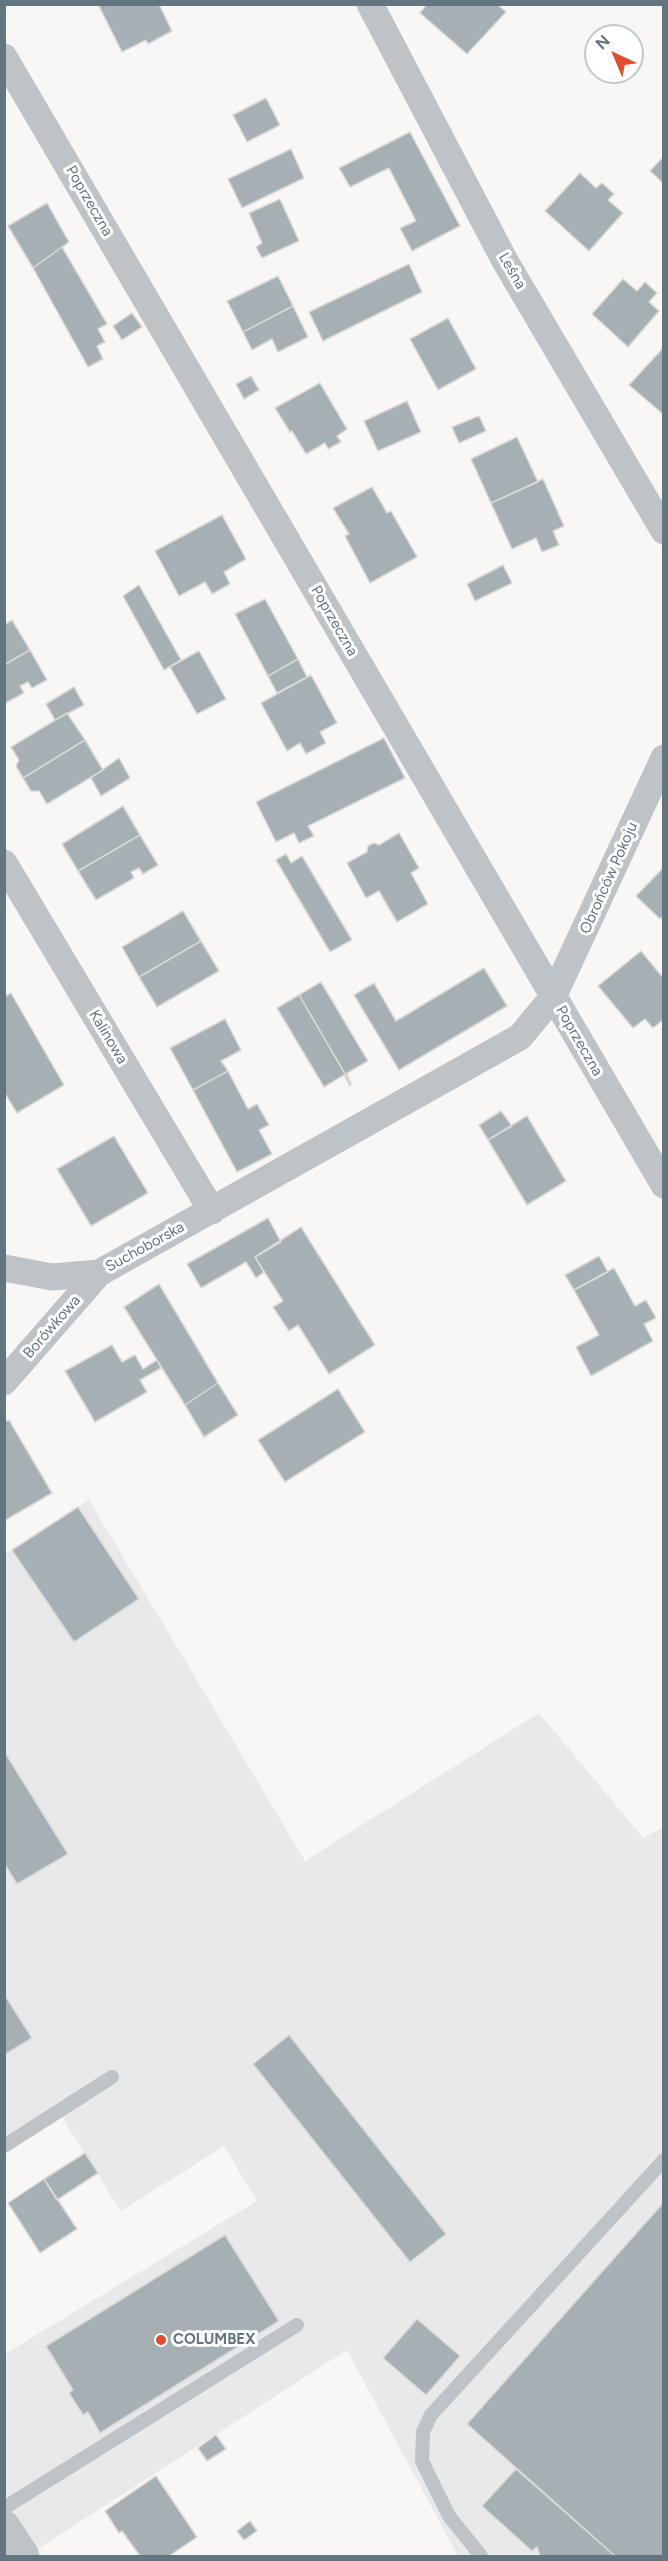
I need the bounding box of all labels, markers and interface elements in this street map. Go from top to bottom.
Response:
north arrow [584,24,644,84]
text: N [591,31,614,53]
street label: Poprzeczna [62,163,116,239]
street label: Leśna [494,250,530,292]
street label: Poprzeczna [307,583,361,659]
street label: Obrońców Pokoju [576,819,642,937]
street label: Poprzeczna [552,1003,606,1079]
street label: Kalinowa [85,1007,131,1067]
street label: Suchoborska [103,1218,187,1276]
street label: Borówkowa [20,1292,84,1362]
place label: COLUMBEX [173,2331,255,2349]
marker: COLUMBEX [154,2333,168,2347]

